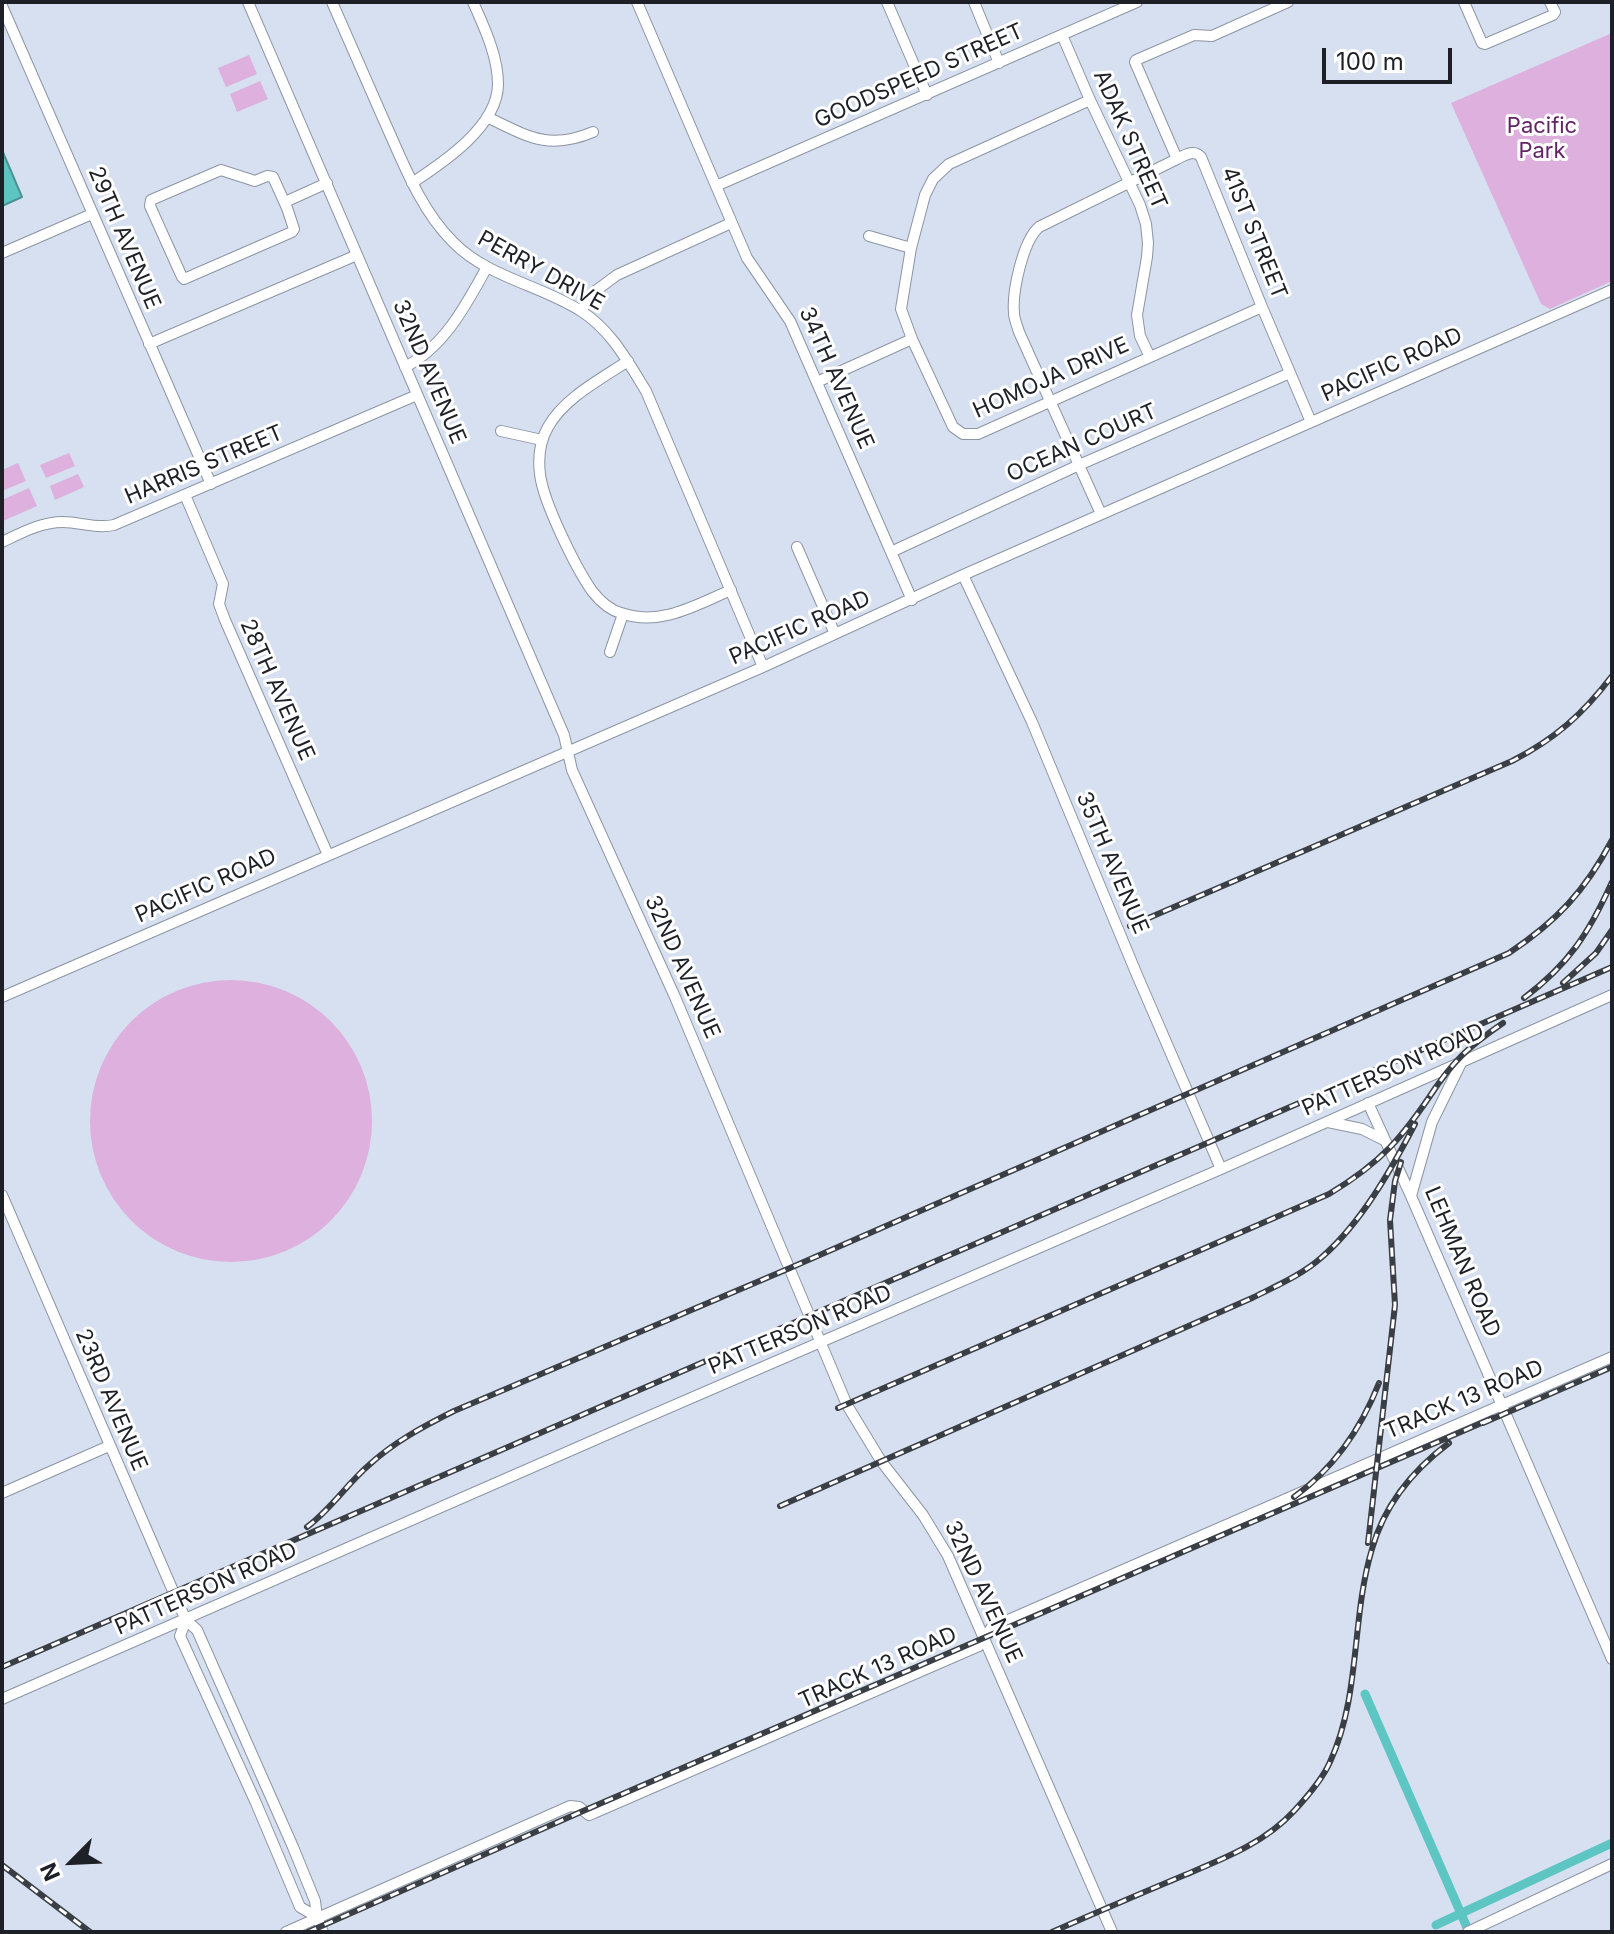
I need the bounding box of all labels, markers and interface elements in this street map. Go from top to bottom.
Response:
street label: GOODSPEED STREET [811,18,1027,134]
scale bar [1326,32,1456,82]
text: 100 m [1336,47,1404,76]
street label: ADAK STREET [1088,66,1172,214]
park label: Pacific Park [1507,113,1577,164]
street label: 29TH AVENUE [82,163,166,313]
street label: 41ST STREET [1215,163,1293,303]
street label: PERRY DRIVE [473,225,609,317]
street label: 32ND AVENUE [387,296,471,448]
street label: 34TH AVENUE [793,303,879,453]
street label: PACIFIC ROAD [1318,322,1466,408]
street label: HOMOJA DRIVE [969,332,1133,424]
street label: OCEAN COURT [1003,398,1161,488]
street label: HARRIS STREET [121,420,287,510]
street label: PACIFIC ROAD [726,585,874,671]
street label: 28TH AVENUE [234,615,320,765]
street label: 35TH AVENUE [1070,788,1154,938]
street label: PACIFIC ROAD [132,843,280,929]
street label: 32ND AVENUE [639,891,725,1043]
street label: PATTERSON ROAD [1298,1018,1488,1122]
street label: LEHMAN ROAD [1418,1183,1506,1341]
street label: PATTERSON ROAD [704,1279,896,1381]
street label: 23RD AVENUE [69,1325,153,1475]
street label: TRACK 13 ROAD [1381,1355,1547,1445]
street label: 32ND AVENUE [939,1517,1027,1667]
street label: PATTERSON ROAD [111,1537,301,1641]
street label: TRACK 13 ROAD [795,1621,961,1715]
north arrow [32,1822,112,1902]
text: N [35,1859,65,1885]

